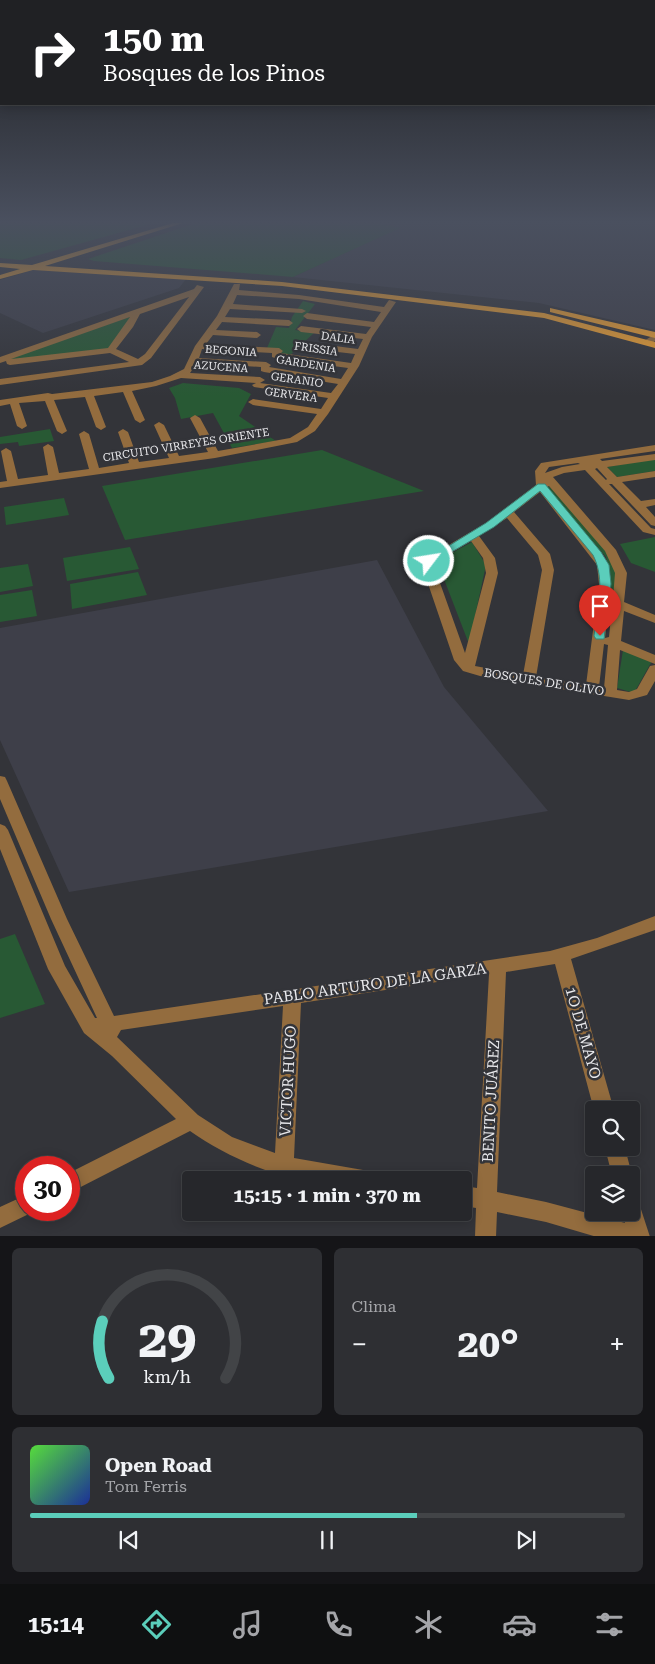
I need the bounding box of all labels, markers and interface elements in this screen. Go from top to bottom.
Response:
text: 150 m [103,19,204,60]
icon: right [20,20,85,85]
text: Bosques de los Pinos [103,61,325,86]
street label: DALIA [320,329,356,347]
street label: FRISSIA [293,340,339,359]
street label: BEGONIA [205,343,258,359]
street label: GARDENIA [275,353,337,375]
street label: AZUCENA [193,359,249,375]
street label: GERANIO [270,370,324,390]
street label: GERVERA [264,385,319,405]
street label: CIRCUITO VIRREYES ORIENTE [102,425,270,465]
position arrow [402,534,454,586]
pin [579,585,621,636]
icon: arrive [586,592,614,620]
street label: BOSQUES DE OLIVO [483,666,605,698]
street label: PABLO ARTURO DE LA GARZA [263,959,488,1009]
street label: 1O DE MAYO [561,985,605,1081]
street label: VICTOR HUGO [276,1025,300,1137]
street label: BENITO JUÁREZ [479,1039,503,1163]
map controls [585,1101,640,1221]
button: search [585,1101,640,1156]
speed limit sign: 30 [15,1156,80,1221]
button: layers [585,1166,640,1221]
text: 15:15 · 1 min · 370 m [233,1184,421,1207]
text: Clima [352,1297,396,1316]
text: 29 [138,1309,196,1370]
text: 20° [458,1322,519,1366]
text: − [352,1328,367,1361]
text: + [609,1328,625,1361]
text: km/h [143,1366,191,1387]
text: Open Road [105,1454,212,1477]
text: Tom Ferris [105,1477,187,1496]
icon: previous [115,1526,143,1554]
icon: pause [313,1526,341,1554]
icon: next [512,1526,540,1554]
icon: directions [139,1607,174,1642]
icon: music [230,1607,265,1642]
icon: phone [321,1607,356,1642]
icon: climate [411,1607,446,1642]
icon: car [502,1607,537,1642]
icon: filters [592,1607,627,1642]
text: 15:14 [28,1612,84,1637]

